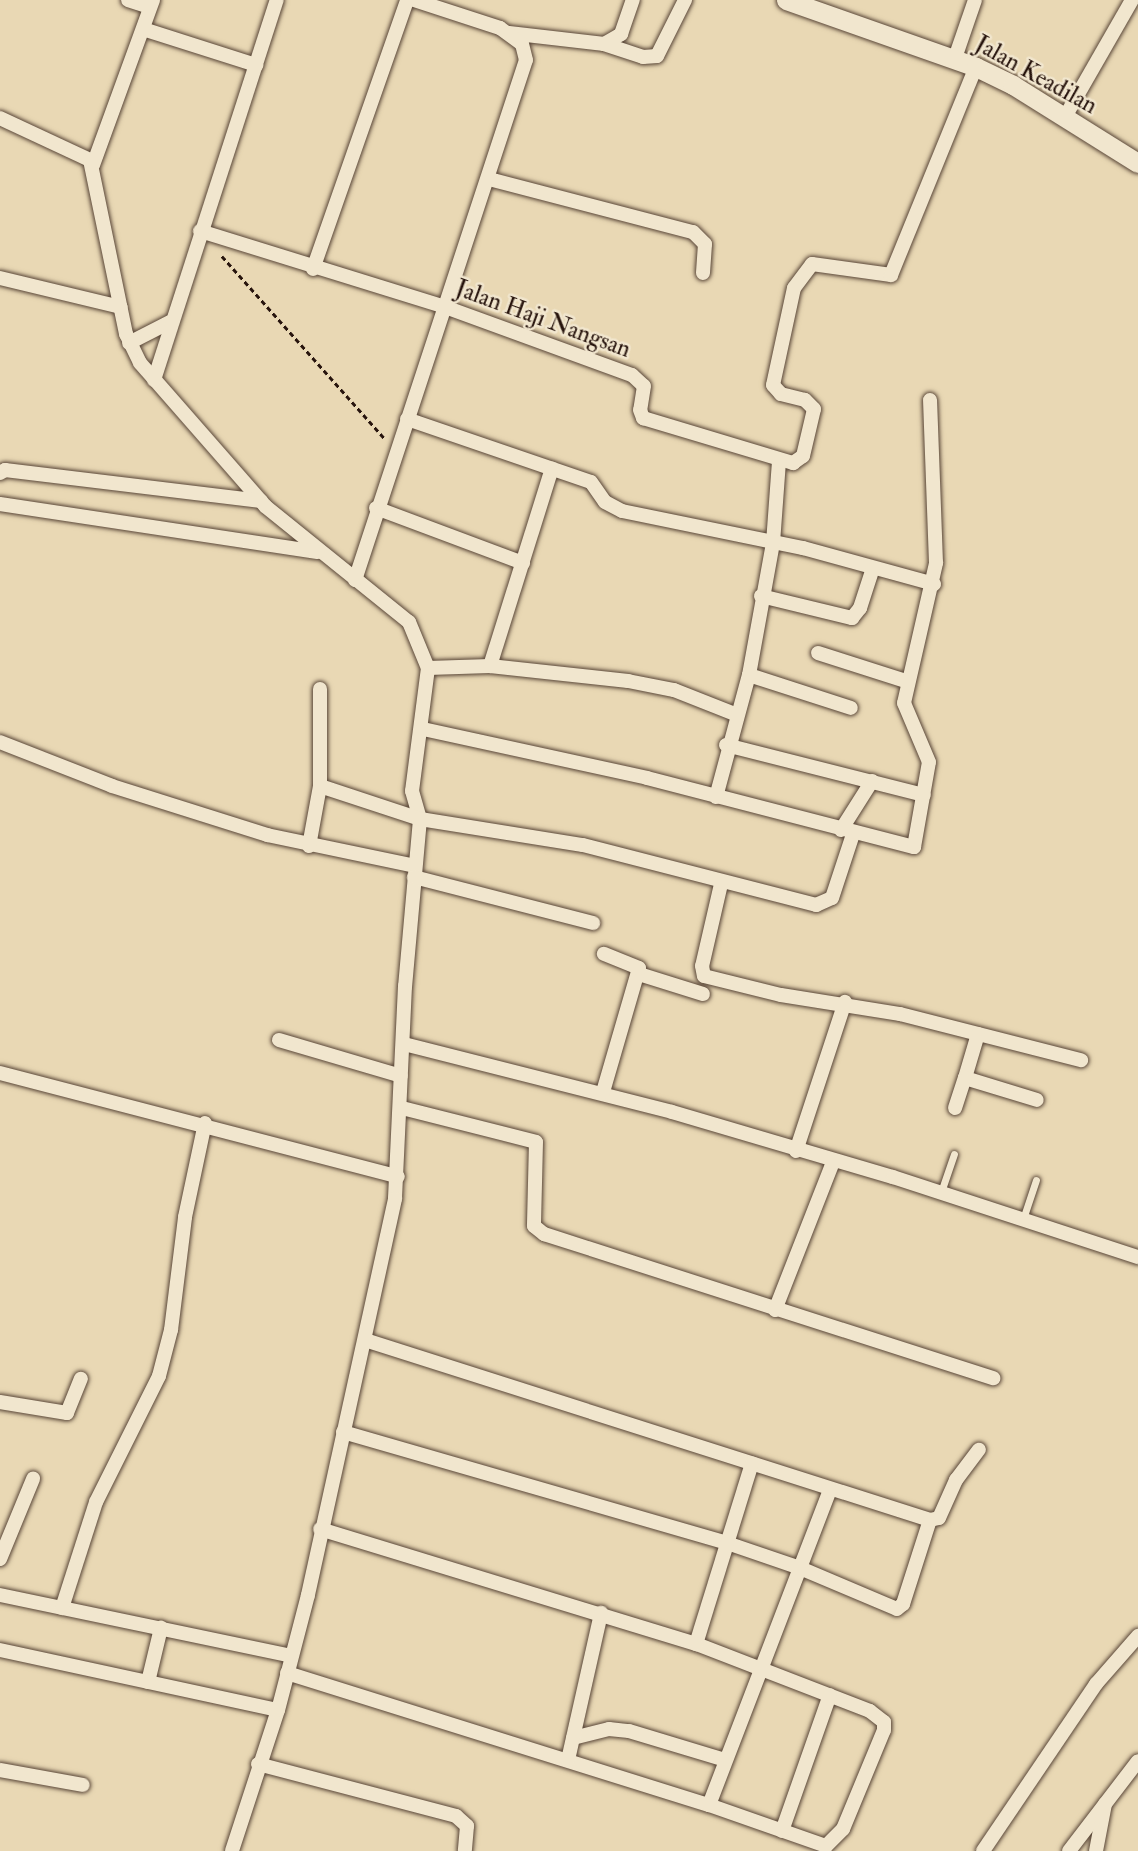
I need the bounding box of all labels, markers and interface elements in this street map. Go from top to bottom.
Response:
street label: Jalan Keadilan [970,30,1102,120]
street label: Jalan Haji Nangsan [451,274,635,364]

